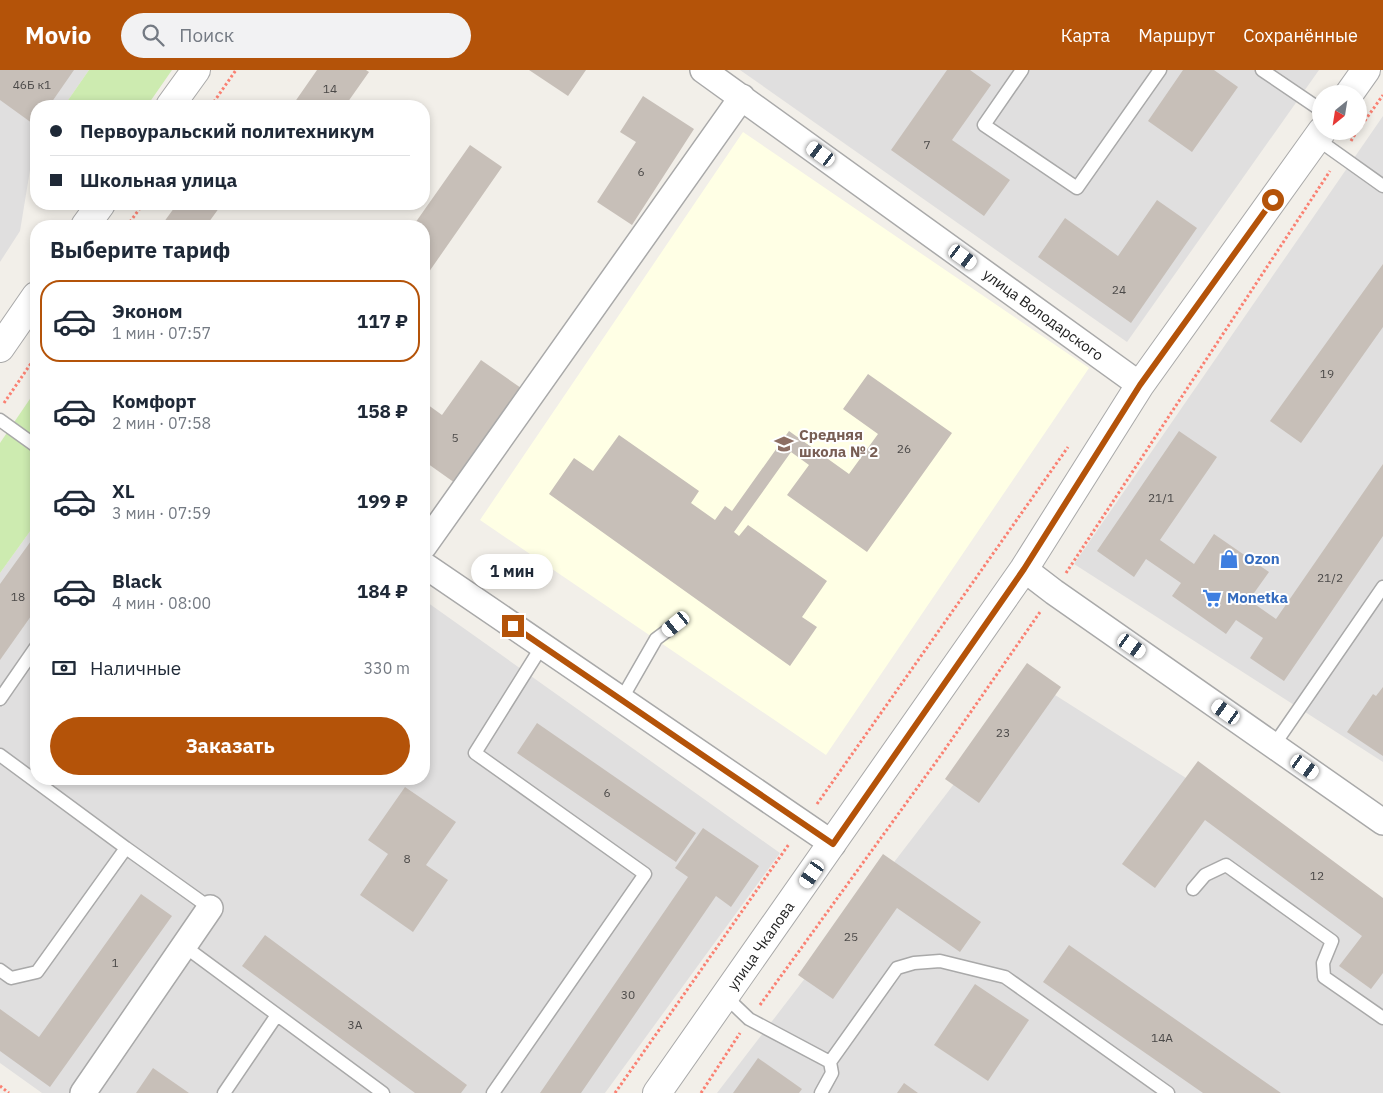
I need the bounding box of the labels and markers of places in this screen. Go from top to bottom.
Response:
place label: Средняя школа № 2 [799,425,878,461]
school or university icon: Средняя школа № 2 [773,433,795,455]
shop icon: Ozon [1218,548,1240,570]
place label: Ozon [1244,549,1280,568]
supermarket icon: Monetka [1201,587,1223,609]
place label: Monetka [1227,588,1289,607]

